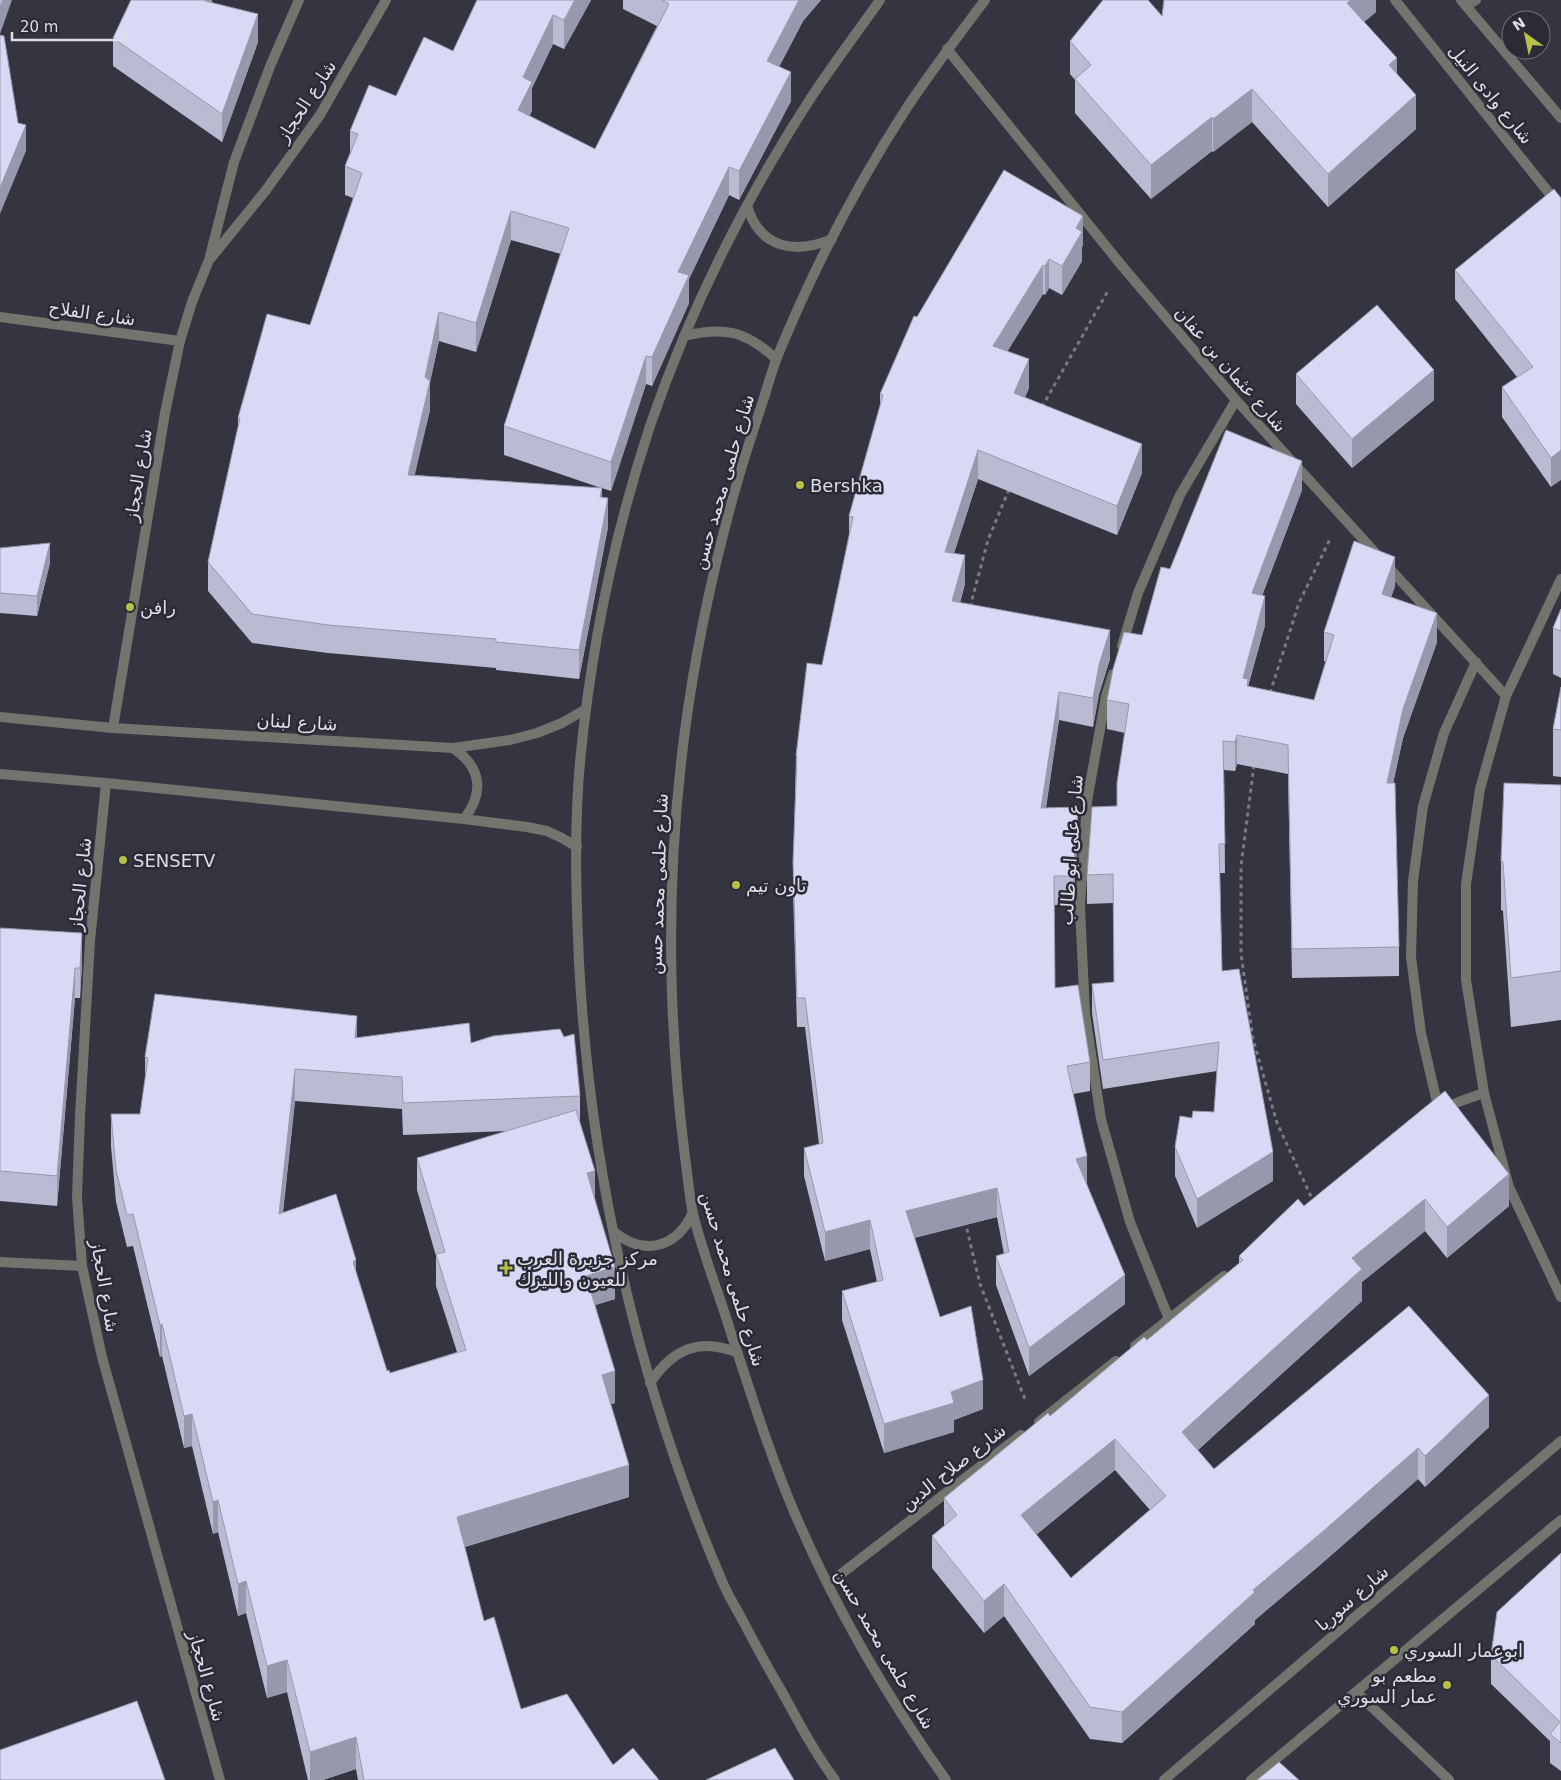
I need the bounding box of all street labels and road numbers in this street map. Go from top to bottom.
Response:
street label: شارع وادى النيل [1444,40,1538,149]
street label: شارع الحجاز [271,56,341,147]
street label: شارع الفلاح [47,297,137,330]
street label: شارع عثمان بن عفان [1170,302,1291,437]
street label: شارع حلمى محمد حسن [688,392,759,572]
street label: شارع الحجاز [120,427,157,524]
street label: شارع لبنان [256,709,338,736]
street label: شارع على ابو طالب [1055,774,1088,926]
street label: شارع حلمى محمد حسن [644,793,673,975]
street label: شارع الحجاز [65,836,96,933]
street label: شارع حلمى محمد حسن [695,1189,770,1369]
street label: شارع الحجاز [85,1237,123,1334]
street label: شارع صلاح الدين [896,1419,1010,1515]
street label: شارع سوريا [1311,1561,1393,1636]
street label: شارع حلمى محمد حسن [830,1565,940,1733]
street label: شارع الحجاز [183,1627,230,1724]

